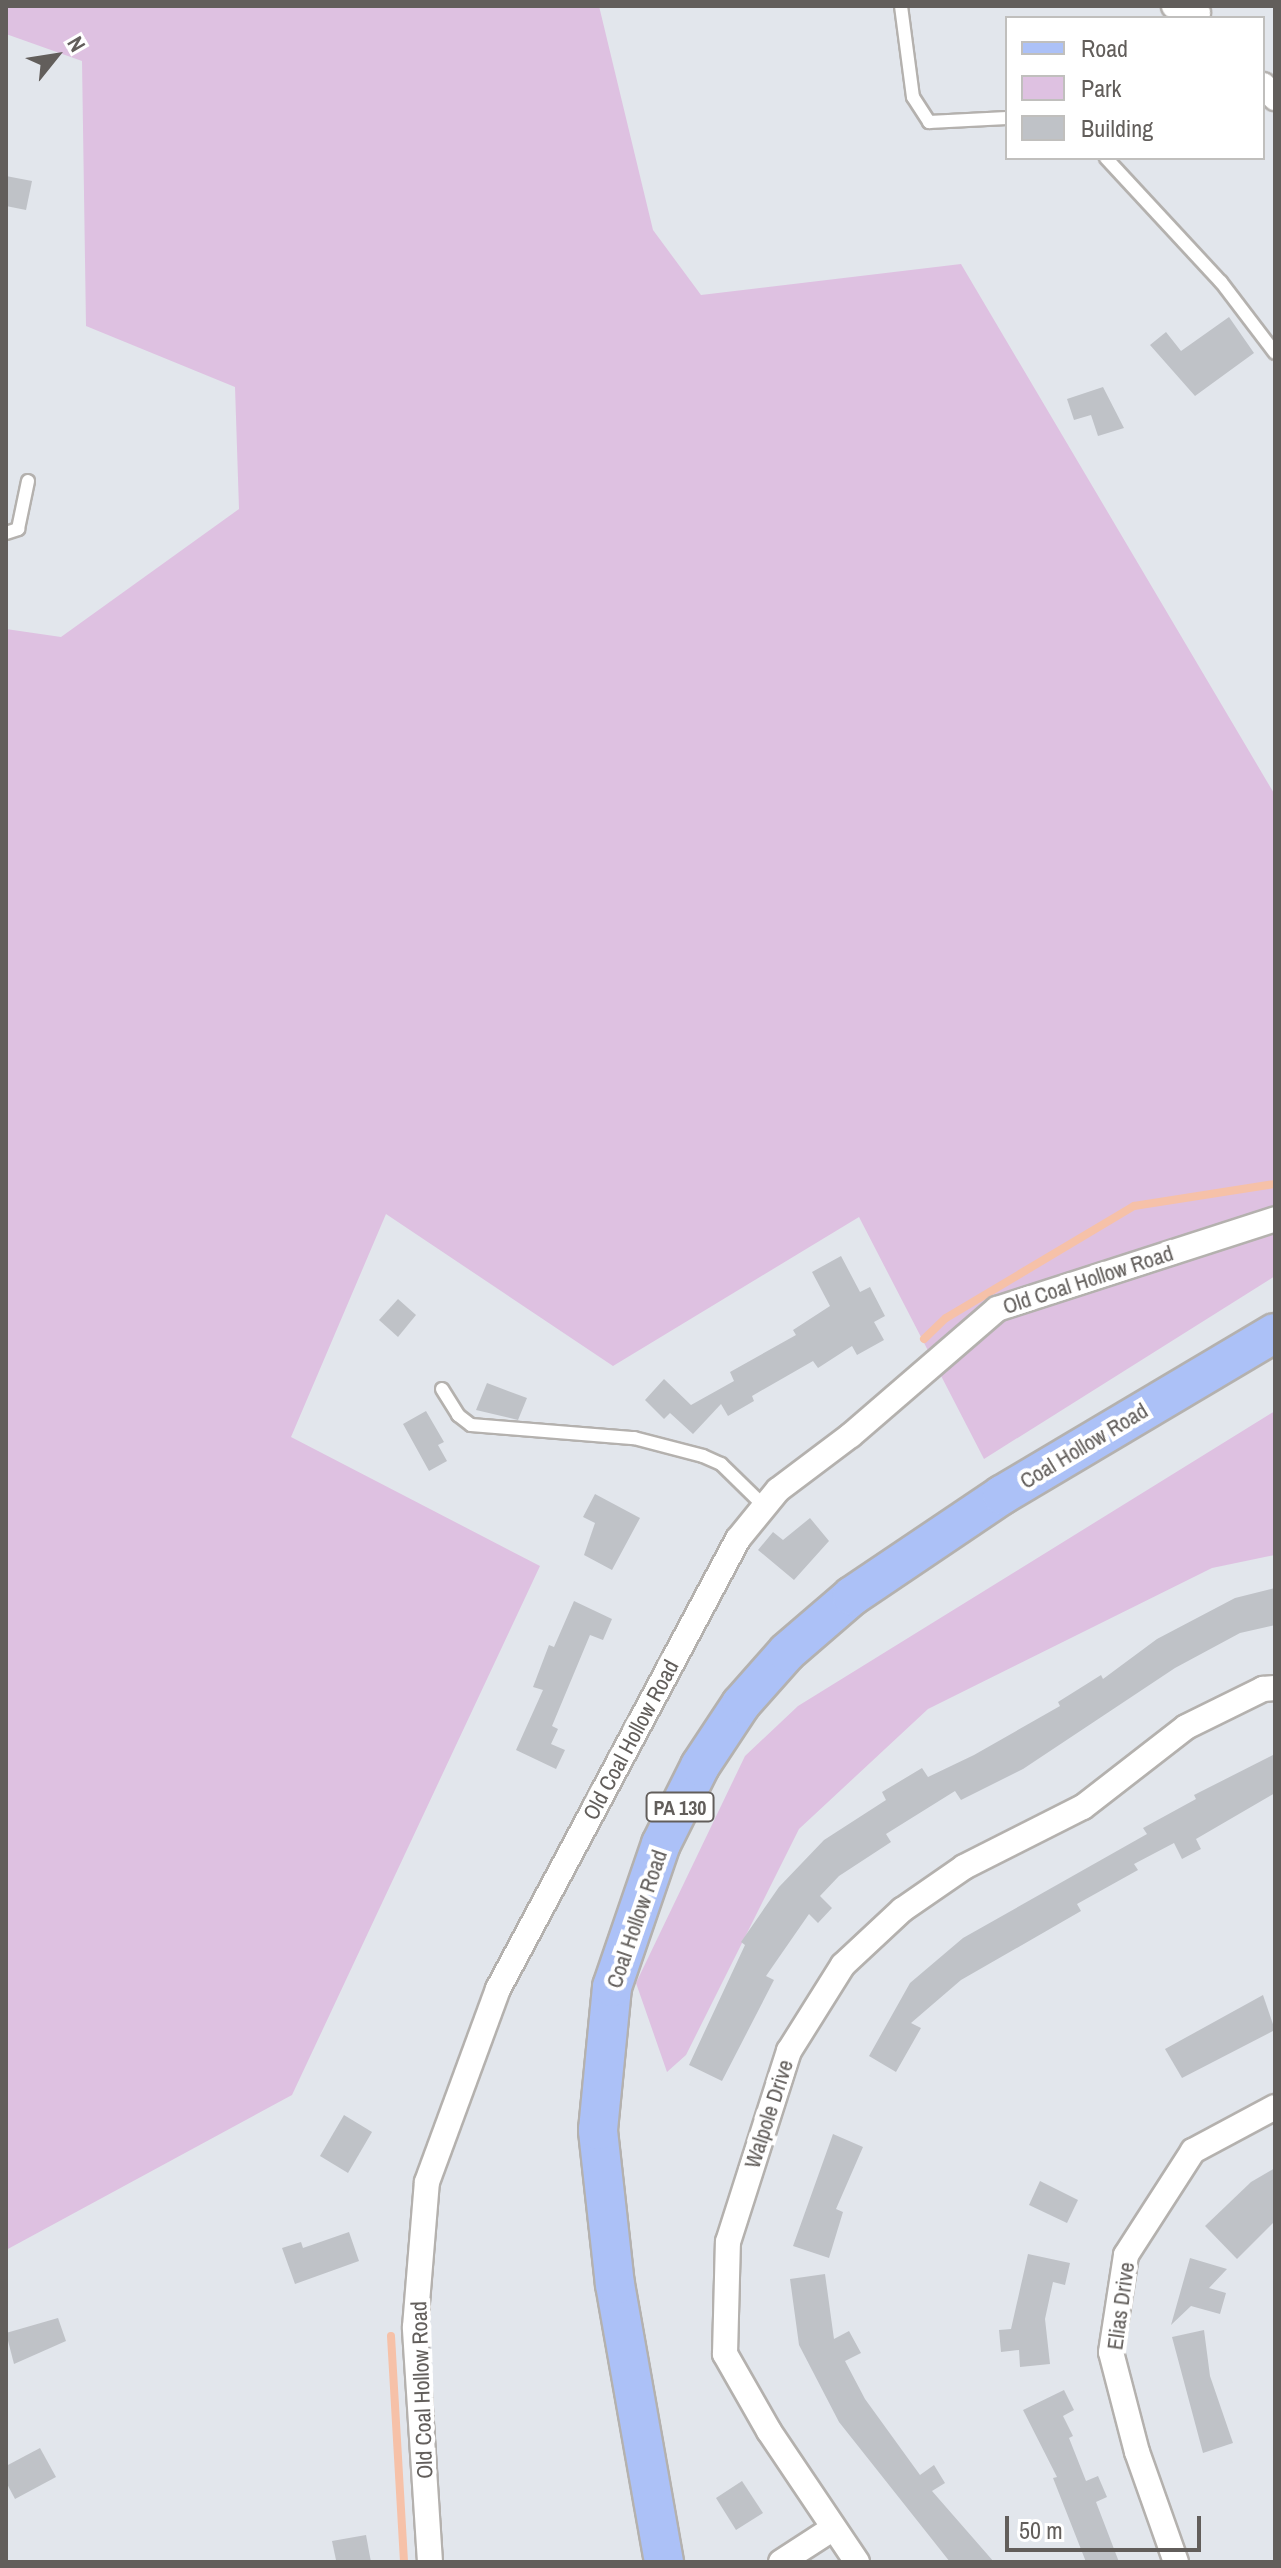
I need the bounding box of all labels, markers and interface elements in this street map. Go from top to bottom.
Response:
north arrow [16,16,96,96]
legend [1005,16,1265,160]
text: N [61,31,93,57]
text: Road [1081,32,1128,64]
text: Park [1081,72,1121,104]
text: Building [1081,112,1153,144]
street label: Old Coal Hollow Road [1000,1240,1176,1320]
street label: Coal Hollow Road [1015,1398,1153,1494]
street label: Old Coal Hollow Road [578,1655,684,1825]
road number: PA 130 [644,1791,716,1823]
street label: Coal Hollow Road [601,1846,673,1992]
street label: Walpole Drive [739,2056,799,2172]
street label: Elias Drive [1102,2260,1140,2352]
street label: Old Coal Hollow Road [406,2301,438,2479]
scale bar [1009,2500,1205,2550]
text: 50 m [1019,2514,1063,2546]

